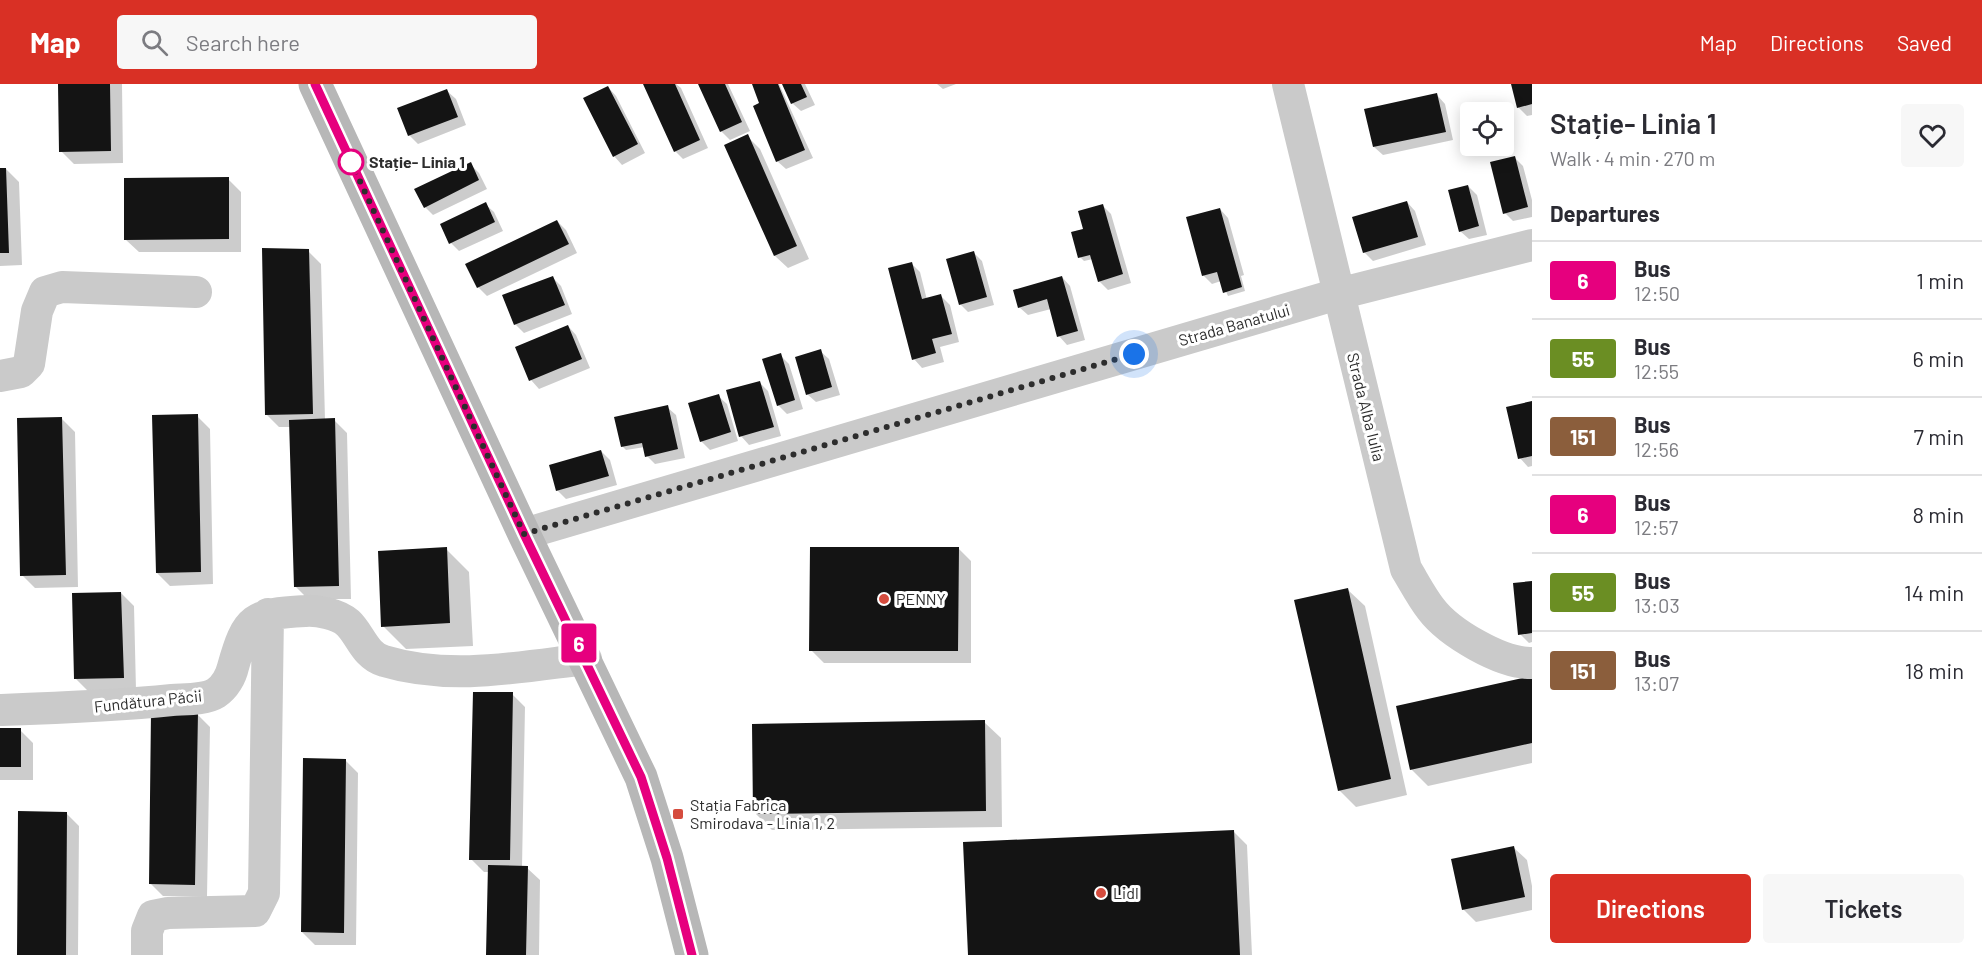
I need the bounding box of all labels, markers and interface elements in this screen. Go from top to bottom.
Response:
search box [117,15,537,69]
text: Map [30,25,81,59]
icon: search [138,26,171,59]
text: Search here [186,29,300,55]
text: Map [1700,30,1737,55]
text: Directions [1770,30,1864,55]
text: Saved [1897,30,1952,55]
map controls [1460,102,1514,156]
button: locate [1460,102,1514,156]
button: heart [1901,104,1964,167]
text: Stație- Linia 1 [1550,106,1717,140]
text: Walk · 4 min · 270 m [1550,146,1715,170]
marker: Stație- Linia 1 [338,149,364,175]
place label: Stație- Linia 1 [369,152,465,171]
text: Departures [1550,200,1660,226]
text: Bus [1634,255,1671,281]
text: 1 min [1916,267,1964,293]
text: 6 [1577,268,1589,293]
text: 12:50 [1634,281,1680,305]
street label: Strada Banatului [1176,300,1292,349]
text: Bus [1634,333,1671,359]
your location [1119,339,1149,369]
text: 6 min [1913,345,1964,371]
text: 55 [1572,346,1594,371]
street label: Strada Alba Iulia [1344,351,1389,463]
text: 12:55 [1634,359,1679,383]
text: Bus [1634,411,1671,437]
text: 7 min [1914,423,1964,449]
text: 151 [1570,424,1596,449]
text: 12:56 [1634,437,1679,461]
text: Bus [1634,489,1671,515]
text: 8 min [1912,501,1964,527]
text: 6 [1577,502,1589,527]
text: 12:57 [1634,515,1678,539]
text: Bus [1634,567,1671,593]
text: 14 min [1904,579,1964,605]
text: 55 [1572,580,1594,605]
place label: PENNY [896,589,946,608]
marker: PENNY [877,592,891,606]
text: 13:03 [1634,593,1680,617]
line badge: 6 [560,624,598,662]
text: 6 [573,631,585,656]
text: Bus [1634,645,1671,671]
text: 18 min [1905,657,1964,683]
text: 151 [1570,658,1596,683]
text: 13:07 [1634,671,1679,695]
street label: Fundătura Păcii [93,685,203,716]
place label: Stația Fabrica Smirodava - Linia 1, 2 [690,795,835,832]
marker: Stația Fabrica Smirodava - Linia 1, 2 [671,807,685,821]
button: Directions [1550,874,1751,943]
button: Tickets [1763,874,1964,943]
place label: Lidl [1113,883,1139,902]
marker: Lidl [1094,886,1108,900]

